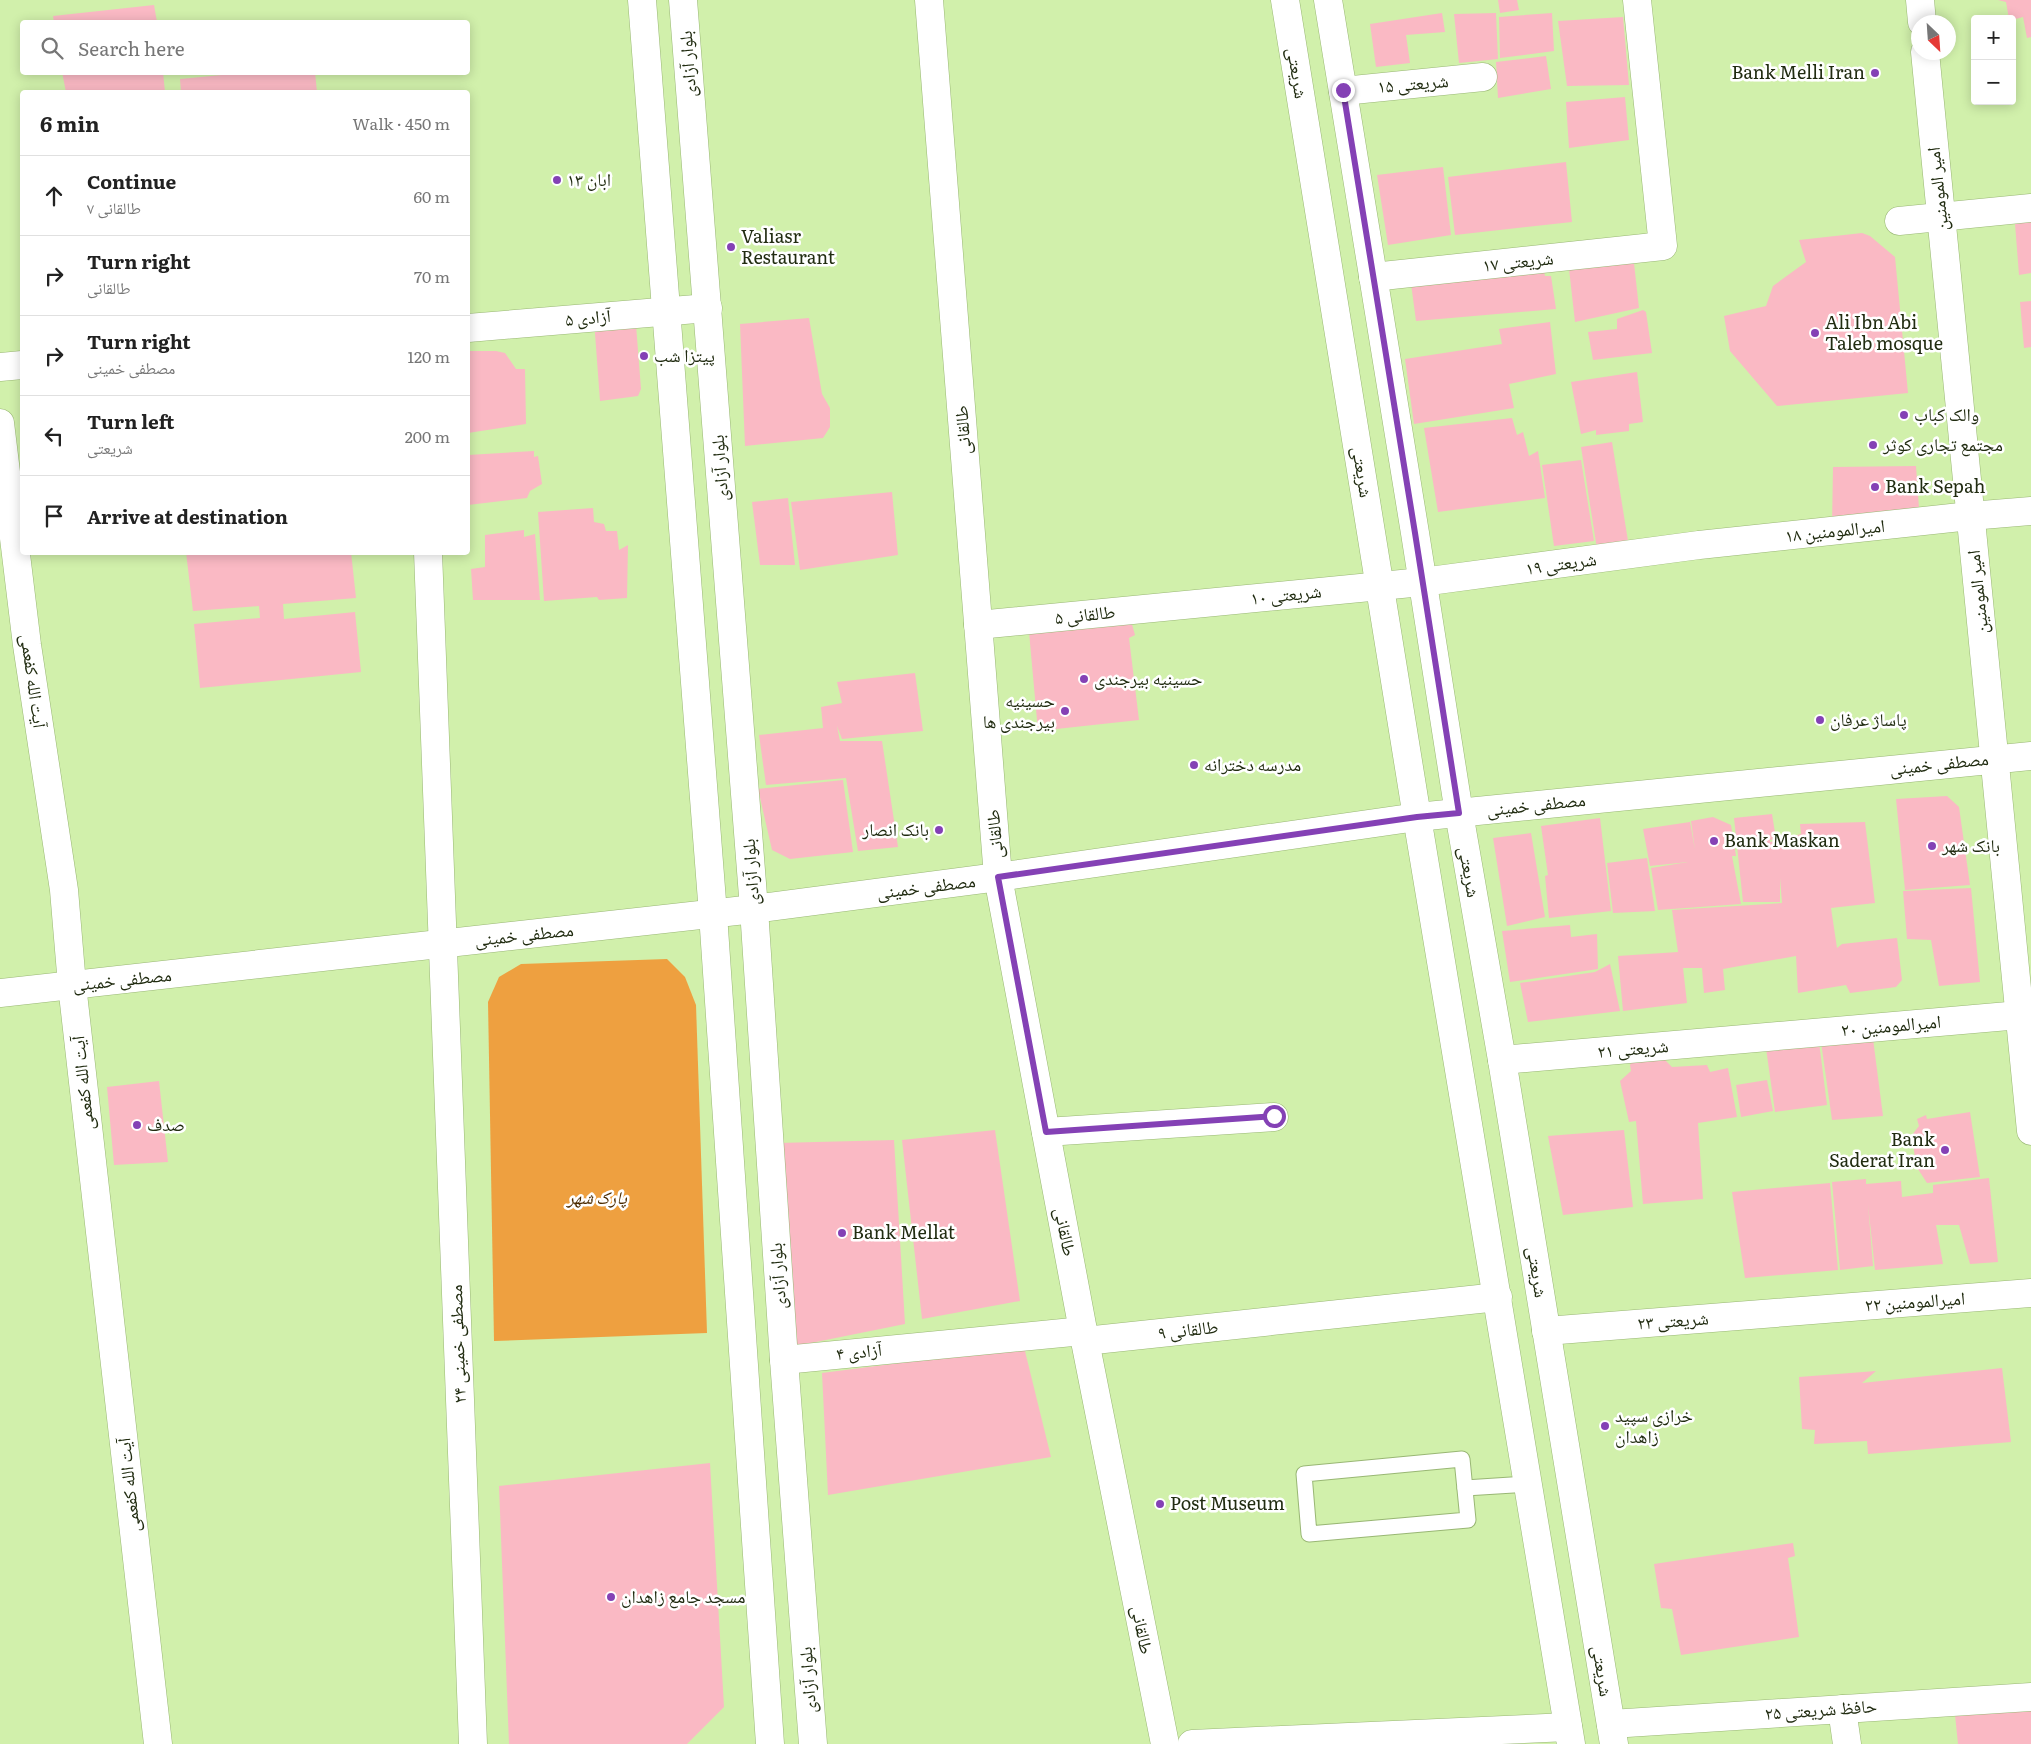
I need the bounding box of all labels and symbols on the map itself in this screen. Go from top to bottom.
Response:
north arrow [1911,15,1956,60]
street label: بلوار آزادی [671,30,702,98]
street label: شریعتی [1281,45,1316,100]
place label: Bank Melli Iran [1731,58,1865,85]
street label: شریعتی ۱۵ [1376,66,1450,99]
marker: Bank Melli Iran [1869,67,1881,79]
route end [1332,79,1355,102]
street label: امیر المومنین [1919,146,1954,232]
place label: ۱۳ ابان [567,165,611,192]
marker: ۱۳ ابان [551,174,563,186]
place label: Valiasr Restaurant [741,222,836,270]
marker: Valiasr Restaurant [725,241,737,253]
street label: شریعتی ۱۷ [1481,243,1555,278]
street label: آزادی ۵ [564,301,612,332]
place label: Ali Ibn Abi Taleb mosque [1825,308,1943,356]
marker: Ali Ibn Abi Taleb mosque [1809,327,1821,339]
place label: پیتزا شب [654,341,715,368]
marker: پیتزا شب [638,350,650,362]
place label: والک کباب [1914,400,1979,427]
street label: طالقانی [946,405,977,456]
marker: والک کباب [1898,409,1910,421]
place label: مجتمع تجاری کوثر [1882,430,2003,457]
street label: بلوار آزادی [703,434,734,502]
marker: مجتمع تجاری کوثر [1867,439,1879,451]
street label: شریعتی [1346,444,1381,499]
place label: Bank Sepah [1885,472,1986,499]
marker: Bank Sepah [1869,481,1881,493]
street label: امیرالمومنین ۱۸ [1783,511,1886,548]
street label: شریعتی ۱۹ [1524,544,1598,581]
street label: امیر المومنین [1959,549,1994,635]
street label: شریعتی ۱۰ [1249,576,1323,611]
street label: طالقانی ۵ [1053,597,1116,630]
street label: آیت الله کفعمی [15,632,55,730]
place label: حسینیه بیرجندی [1094,664,1202,691]
marker: حسینیه بیرجندی [1078,673,1090,685]
place label: حسینیه بیرجندی ها [983,686,1055,734]
marker: حسینیه بیرجندی ها [1059,705,1071,717]
place label: پاساژ عرفان [1830,705,1907,732]
marker: پاساژ عرفان [1814,714,1826,726]
street label: مصطفی خمینی [1888,744,1990,781]
place label: مدرسه دخترانه [1204,750,1301,777]
marker: مدرسه دخترانه [1188,759,1200,771]
street label: مصطفی خمینی [1485,785,1587,822]
street label: طالقانی [978,809,1009,860]
place label: بانک انصار [861,815,929,842]
marker: بانک انصار [933,824,945,836]
place label: Bank Maskan [1724,826,1840,853]
place label: بانک شهر [1941,831,2000,858]
marker: Bank Maskan [1708,835,1720,847]
street label: بلوار آزادی [734,838,765,906]
marker: بانک شهر [1926,840,1938,852]
street label: شریعتی [1453,844,1488,899]
street label: مصطفی خمینی [875,866,977,905]
street label: مصطفی خمینی [473,915,575,952]
street label: مصطفی خمینی [71,960,173,997]
street label: امیرالمومنین ۲۰ [1840,1007,1942,1042]
street label: شریعتی ۲۱ [1596,1031,1670,1064]
street label: آیت الله کفعمی [63,1034,100,1132]
route start [1263,1105,1286,1128]
place label: صدف [147,1110,185,1137]
marker: صدف [131,1119,143,1131]
place label: Bank Saderat Iran [1829,1125,1936,1173]
marker: Bank Saderat Iran [1939,1144,1951,1156]
park label: پارک شهر [565,1183,628,1210]
street label: طالقانی [1049,1205,1084,1258]
place label: Bank Mellat [852,1218,956,1245]
marker: Bank Mellat [836,1227,848,1239]
street label: بلوار آزادی [761,1242,792,1310]
street label: شریعتی [1521,1244,1556,1299]
street label: مصطفی خمینی ۲۴ [441,1284,472,1404]
street label: امیرالمومنین ۲۲ [1864,1284,1966,1317]
street label: شریعتی ۲۳ [1636,1304,1709,1335]
street label: طالقانی ۹ [1156,1312,1219,1345]
street label: آزادی ۴ [835,1335,883,1366]
place label: خرازی سپید زاهدان [1615,1401,1693,1449]
marker: خرازی سپید زاهدان [1599,1420,1611,1432]
street label: آیت الله کفعمی [109,1436,146,1534]
place label: Post Museum [1170,1489,1285,1516]
marker: Post Museum [1154,1498,1166,1510]
place label: مسجد جامع زاهدان [621,1582,745,1609]
marker: مسجد جامع زاهدان [605,1591,617,1603]
street label: طالقانی [1126,1603,1161,1656]
street label: شریعتی [1586,1643,1621,1698]
street label: بلوار آزادی [791,1646,822,1714]
street label: حافظ شریعتی ۲۵ [1764,1691,1878,1726]

